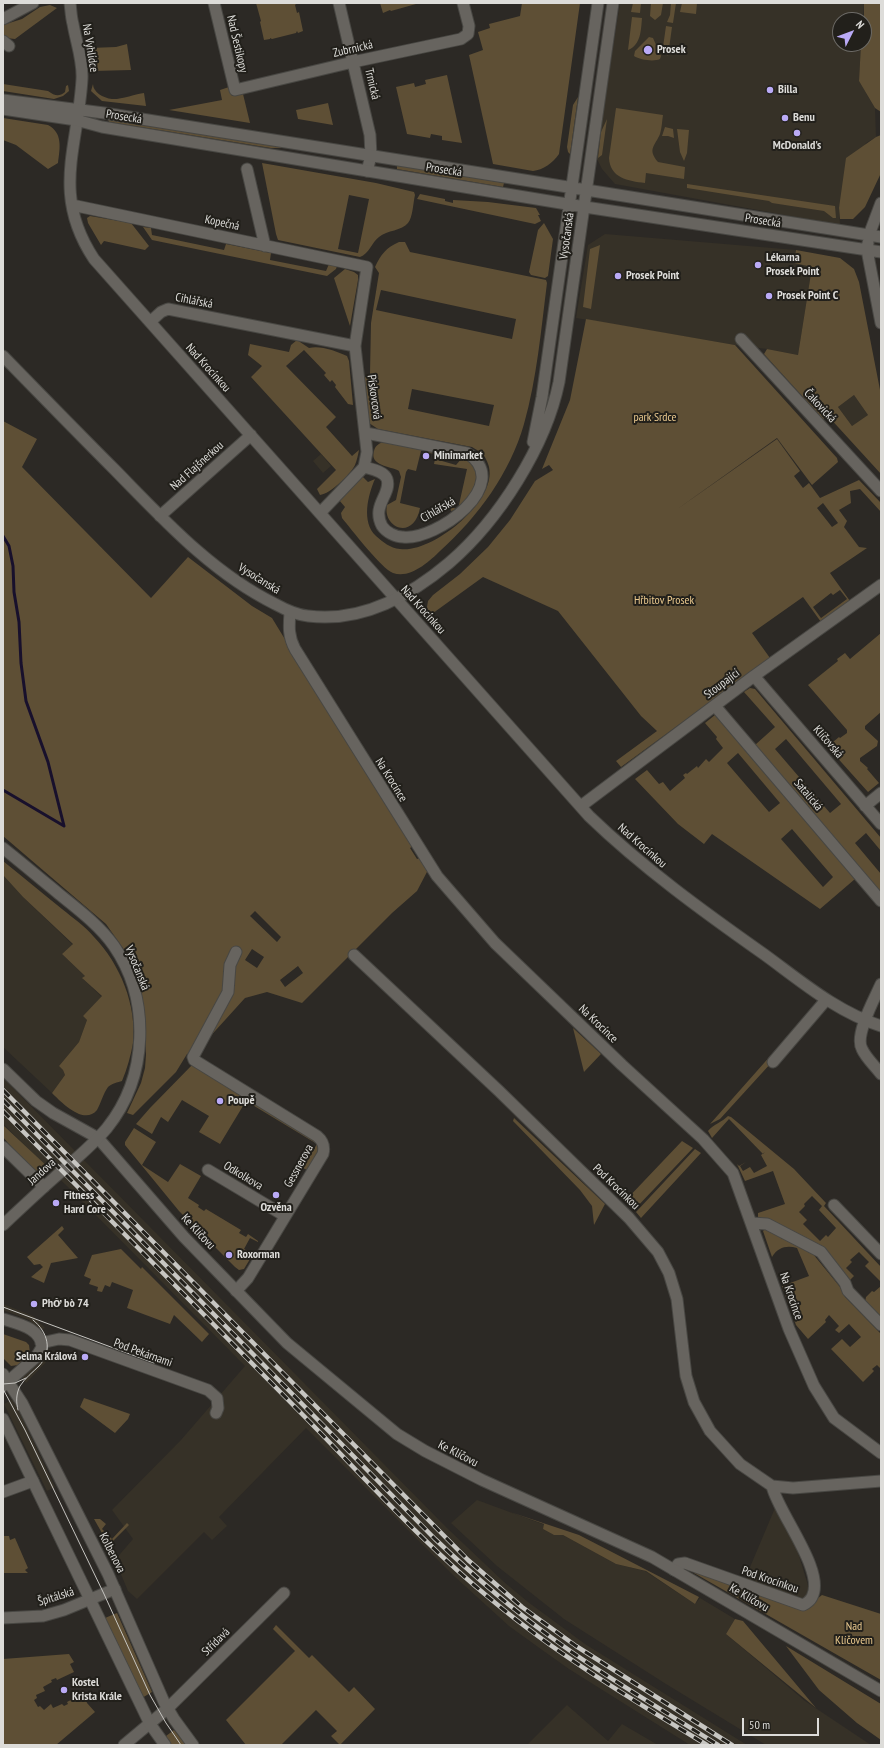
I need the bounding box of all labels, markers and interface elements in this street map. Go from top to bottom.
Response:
north arrow [832,12,872,52]
street label: Nad Šestikopy [223,14,251,74]
text: N [853,18,867,32]
street label: Na Vyhlídce [79,23,101,73]
street label: Zubrnická [332,37,374,61]
place label: Prosek [657,43,686,57]
marker: Prosek [642,44,654,56]
street label: Trmická [361,67,383,101]
place label: Billa [778,83,797,97]
marker: Billa [765,85,775,95]
street label: Prosecká [105,107,143,127]
place label: Benu [793,111,815,125]
marker: Benu [780,113,790,123]
marker: McDonald's [792,128,802,138]
place label: McDonald's [773,139,821,153]
street label: Prosecká [425,160,463,180]
street label: Prosecká [744,211,782,231]
street label: Kopečná [203,212,241,234]
street label: Vysočanská [557,212,577,260]
place label: Lékarna Prosek Point [766,251,819,279]
marker: Lékarna Prosek Point [753,260,763,270]
place label: Prosek Point [626,269,679,283]
marker: Prosek Point [613,271,623,281]
place label: Prosek Point C [777,289,838,303]
street label: Cihlářská [174,290,214,312]
marker: Prosek Point C [764,291,774,301]
street label: Nad Krocínkou [183,341,233,395]
street label: Pískovcová [364,374,384,420]
street label: Čakovická [801,386,839,426]
park label: park Srdce [633,411,677,425]
street label: Nad Flajšnerkou [167,438,227,494]
place label: Minimarket [434,449,483,463]
marker: Minimarket [421,451,431,461]
street label: Cihlářská [418,494,458,526]
street label: Vysočanská [235,560,283,598]
street label: Nad Krocínkou [398,583,448,637]
park label: Hřbitov Prosek [634,594,694,608]
street label: Stoupající [701,666,743,702]
street label: Klíčovská [810,723,846,761]
street label: Na Krocínce [372,755,410,805]
street label: Satalická [791,776,825,814]
street label: Nad Krocínkou [615,821,669,871]
street label: Vysočanská [122,944,152,992]
street label: Na Krocínce [575,1002,621,1046]
place label: Poupě [228,1094,255,1108]
marker: Poupě [215,1096,225,1106]
street label: Gessnerova [281,1142,317,1190]
street label: Jandova [25,1156,59,1188]
street label: Odkolkova [221,1159,265,1193]
street label: Pod Krocínkou [590,1161,642,1213]
place label: Fitness Hard Core [64,1189,106,1217]
marker: Ozvěna [271,1190,281,1200]
marker: Fitness Hard Core [51,1198,61,1208]
place label: Ozvěna [260,1201,292,1215]
street label: Ke Klíčovu [178,1211,218,1253]
place label: Roxorman [237,1248,280,1262]
marker: Roxorman [224,1250,234,1260]
street label: Na Krocínce [776,1270,806,1322]
place label: Phở bò 74 [42,1297,89,1311]
marker: Phở bò 74 [29,1299,39,1309]
street label: Pod Pekárnami [112,1336,174,1370]
place label: Selma Králová [16,1350,77,1364]
marker: Selma Králová [80,1352,90,1362]
street label: Ke Klíčovu [435,1438,481,1470]
street label: Kolbenova [96,1530,128,1576]
street label: Pod Krocínkou [740,1564,800,1596]
street label: Ke Klíčovu [727,1581,771,1615]
street label: Špitálská [36,1585,76,1609]
park label: Nad Klíčovem [835,1620,873,1648]
street label: Střídavá [199,1625,233,1659]
place label: Kostel Krista Krále [72,1676,122,1704]
marker: Kostel Krista Krále [59,1685,69,1695]
scale bar [744,1710,821,1736]
text: 50 m [749,1717,770,1732]

